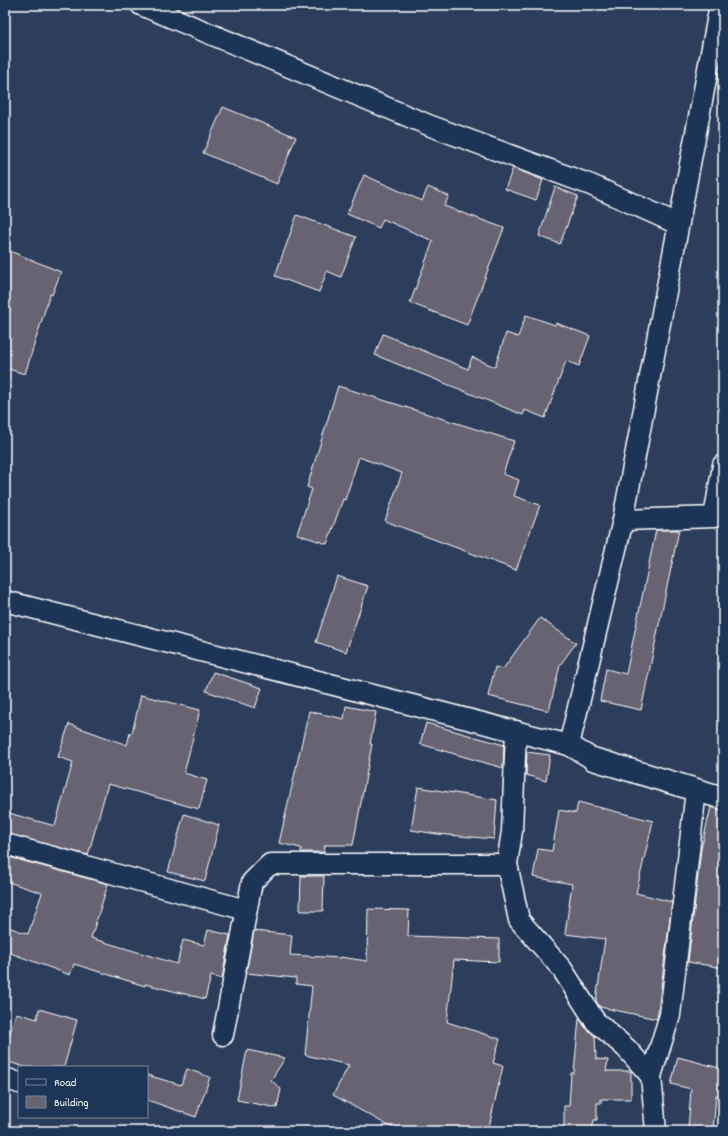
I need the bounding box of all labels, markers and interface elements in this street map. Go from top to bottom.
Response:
legend [18,1066,148,1118]
text: Road [54,1075,76,1092]
text: Building [54,1095,89,1112]

